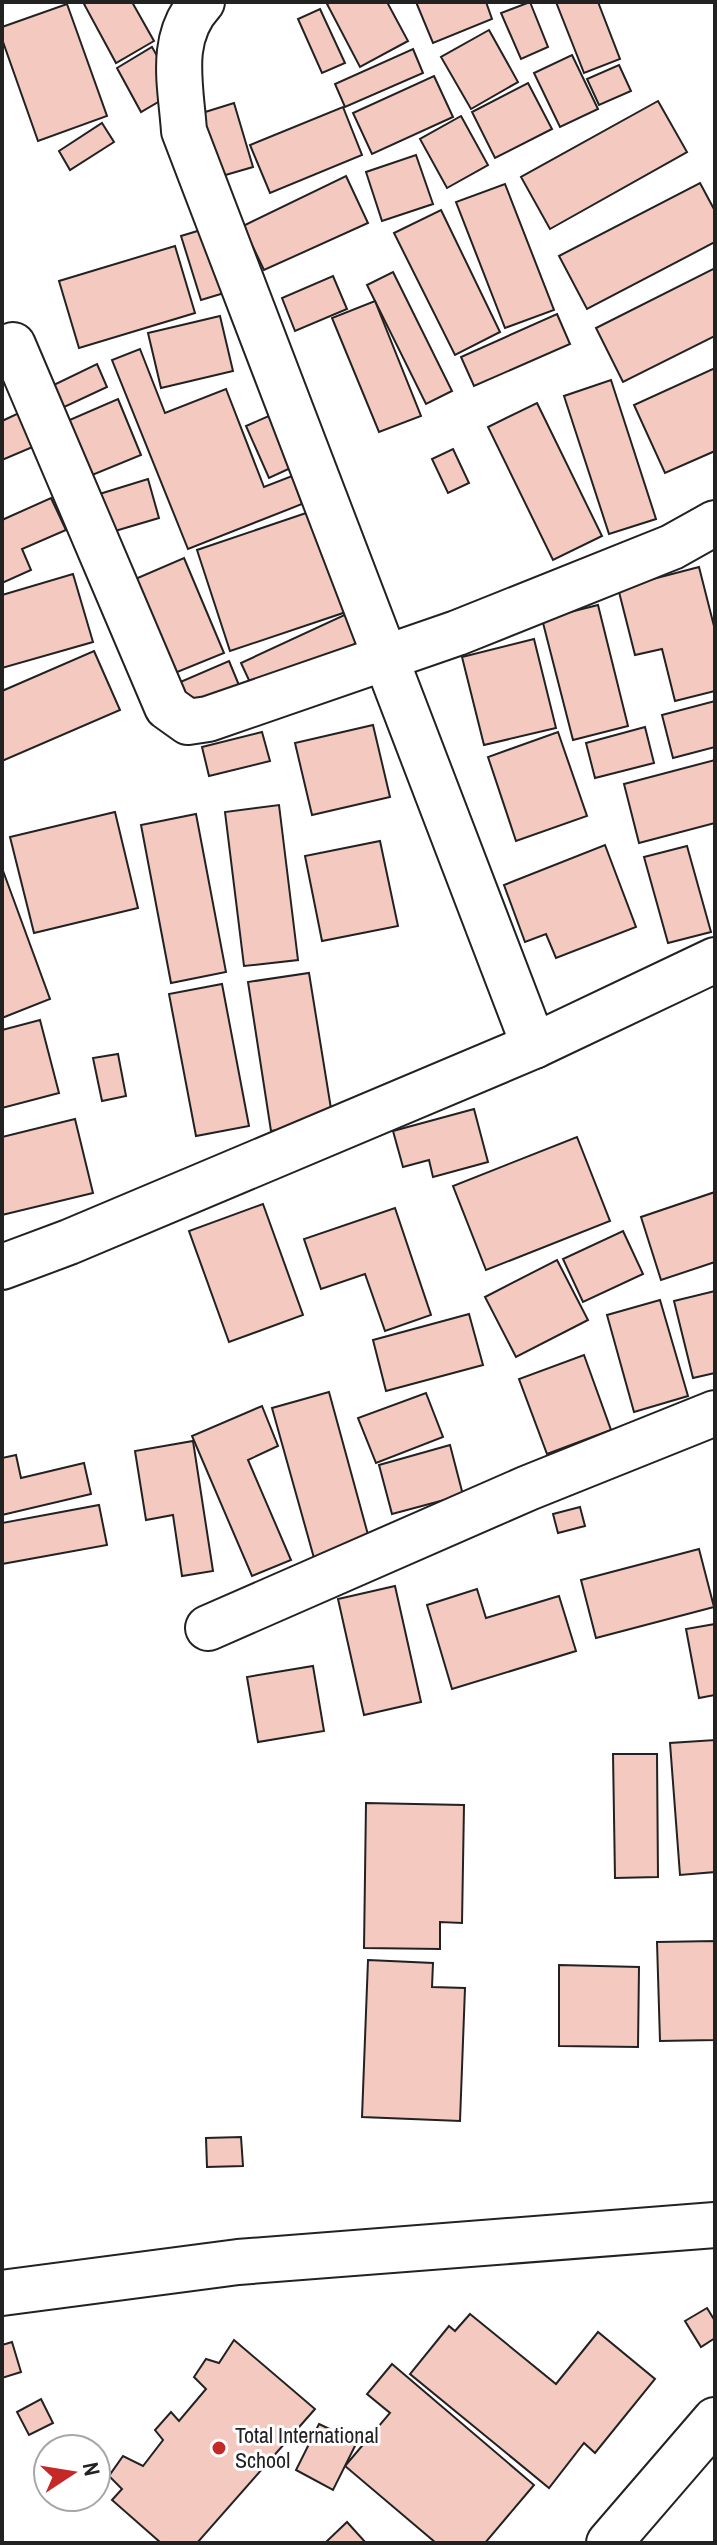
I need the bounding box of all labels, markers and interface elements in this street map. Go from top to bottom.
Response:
place label: Total International School [235,2420,378,2475]
north arrow [32,2433,112,2513]
marker: Total International School [210,2439,228,2457]
text: N [76,2459,108,2478]

